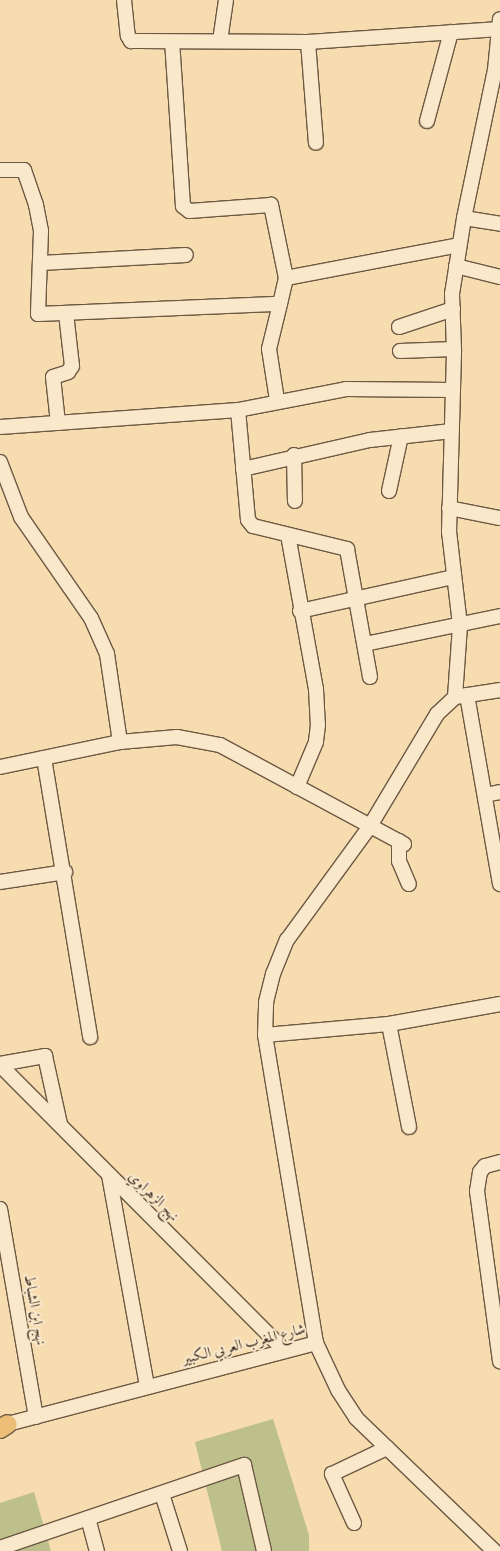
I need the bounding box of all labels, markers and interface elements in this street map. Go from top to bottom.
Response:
street label: نهج الزهراوي [124,1168,182,1226]
street label: نهج ابن الشباط [19,1273,49,1347]
street label: شارع المغرب العربي الكبير [181,1321,307,1369]

